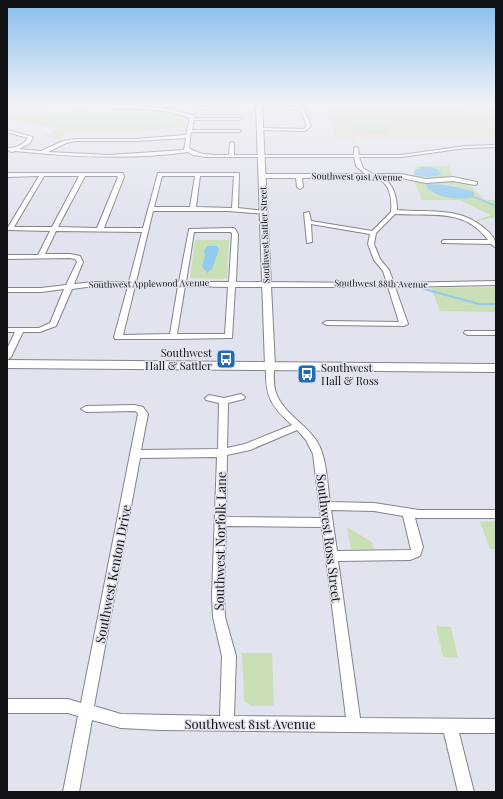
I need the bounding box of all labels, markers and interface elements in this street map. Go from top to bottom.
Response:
street label: Southwest 91st Avenue [312,169,403,183]
street label: Southwest Sattler Street [256,186,272,284]
street label: Southwest Applewood Avenue [89,276,210,290]
street label: Southwest 88th Avenue [334,276,428,290]
place label: Southwest Hall & Sattler [145,345,212,373]
bus stop icon: Southwest Hall & Sattler [215,348,237,370]
place label: Southwest Hall & Ross [321,360,379,388]
bus stop icon: Southwest Hall & Ross [296,363,318,385]
street label: Southwest Norfolk Lane [210,471,229,611]
street label: Southwest Ross Street [313,473,346,603]
street label: Southwest Kenton Drive [91,503,134,645]
street label: Southwest 81st Avenue [184,715,316,732]

